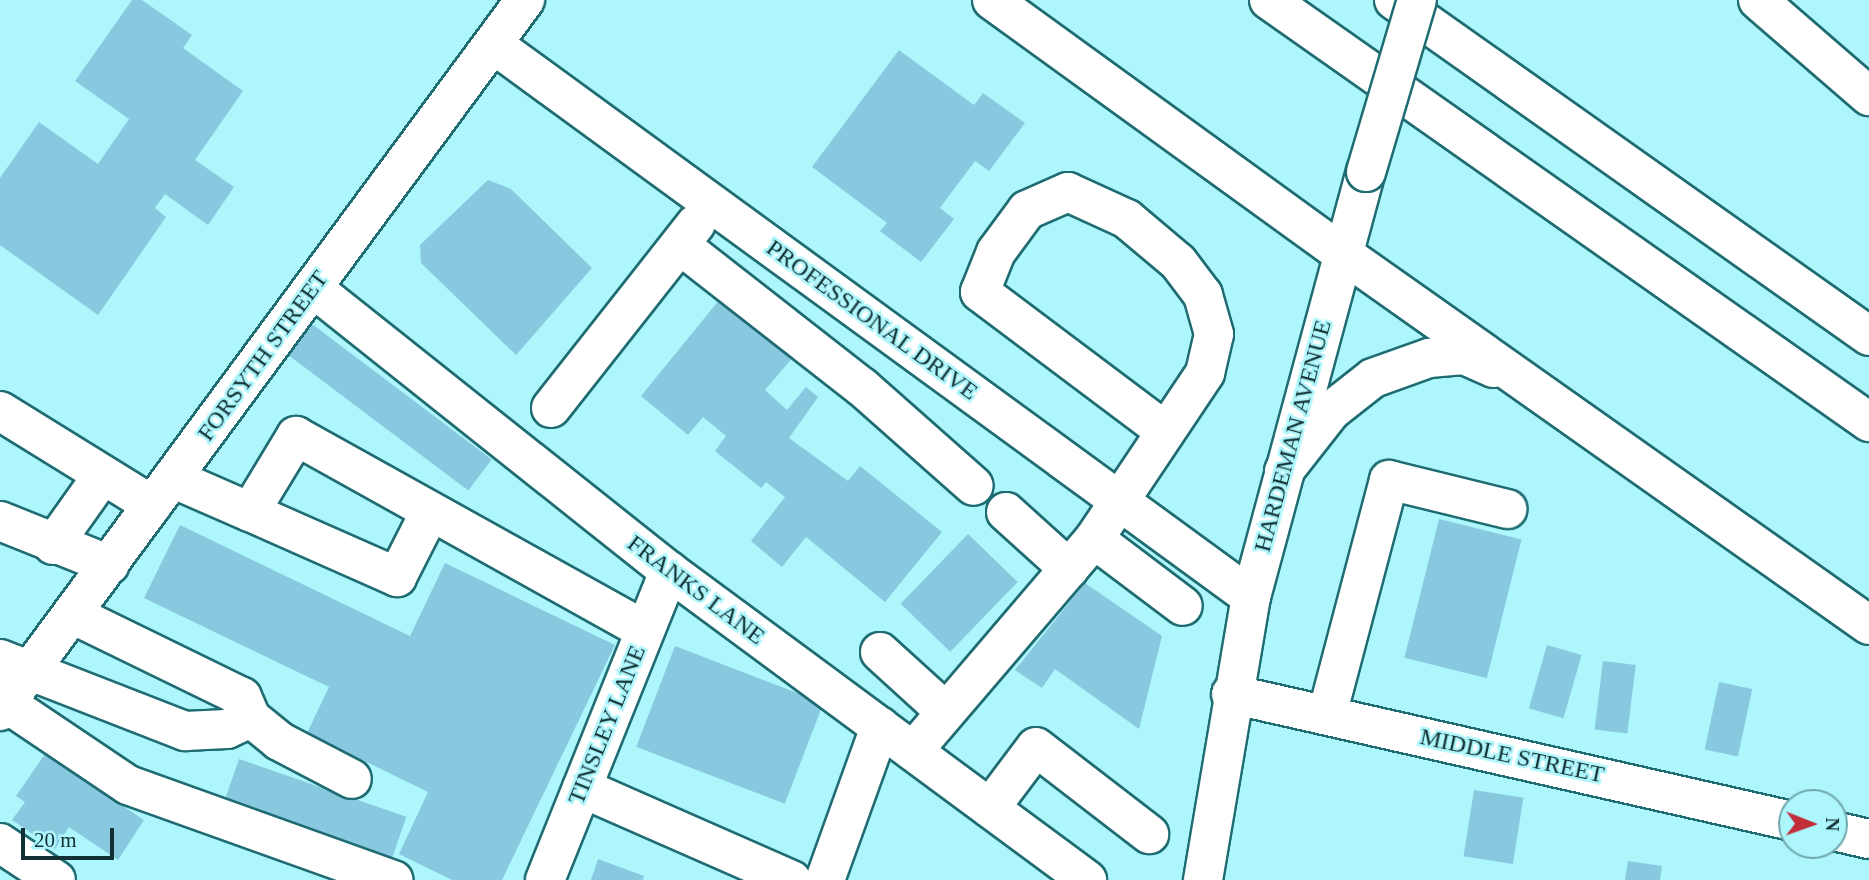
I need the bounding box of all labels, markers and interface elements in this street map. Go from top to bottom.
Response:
street label: PROFESSIONAL DRIVE [760,233,984,407]
street label: FORSYTH STREET [192,265,334,447]
street label: HARDEMAN AVENUE [1248,316,1338,556]
street label: FRANKS LANE [622,529,770,651]
street label: TINSLEY LANE [562,641,652,809]
street label: MIDDLE STREET [1417,722,1607,790]
north arrow [1778,789,1848,859]
scale bar [24,814,117,858]
text: N [1822,817,1843,831]
text: 20 m [34,828,77,852]

